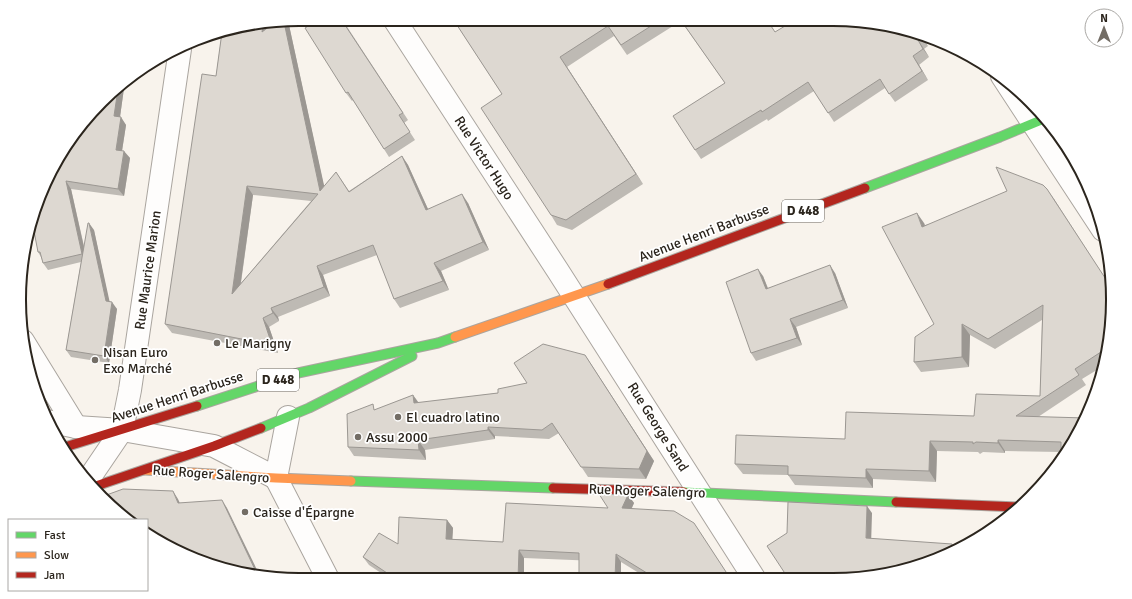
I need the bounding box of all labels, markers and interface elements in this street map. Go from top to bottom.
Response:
north arrow [1084,8,1124,48]
text: N [1100,12,1108,25]
street label: Rue Victor Hugo [451,113,517,203]
street label: Avenue Henri Barbusse [636,200,772,266]
road number: D 448 [782,200,824,222]
street label: Rue Maurice Marion [131,209,165,331]
place label: Le Marigny [225,335,291,352]
marker: Le Marigny [212,338,222,348]
place label: Nisan Euro Exo Marché [103,344,172,377]
marker: Nisan Euro Exo Marché [90,355,100,365]
street label: Avenue Henri Barbusse [109,368,245,426]
road number: D 448 [257,369,299,391]
street label: Rue George Sand [624,379,692,475]
place label: El cuadro latino [406,409,500,426]
marker: El cuadro latino [393,412,403,422]
place label: Assu 2000 [366,429,428,446]
marker: Assu 2000 [353,432,363,442]
street label: Rue Roger Salengro [152,461,270,487]
street label: Rue Roger Salengro [588,480,706,502]
place label: Caisse d'Épargne [253,504,354,521]
marker: Caisse d'Épargne [240,507,250,517]
legend [8,519,148,591]
text: Fast [44,528,65,543]
text: Slow [44,548,69,563]
text: Jam [44,568,65,583]

